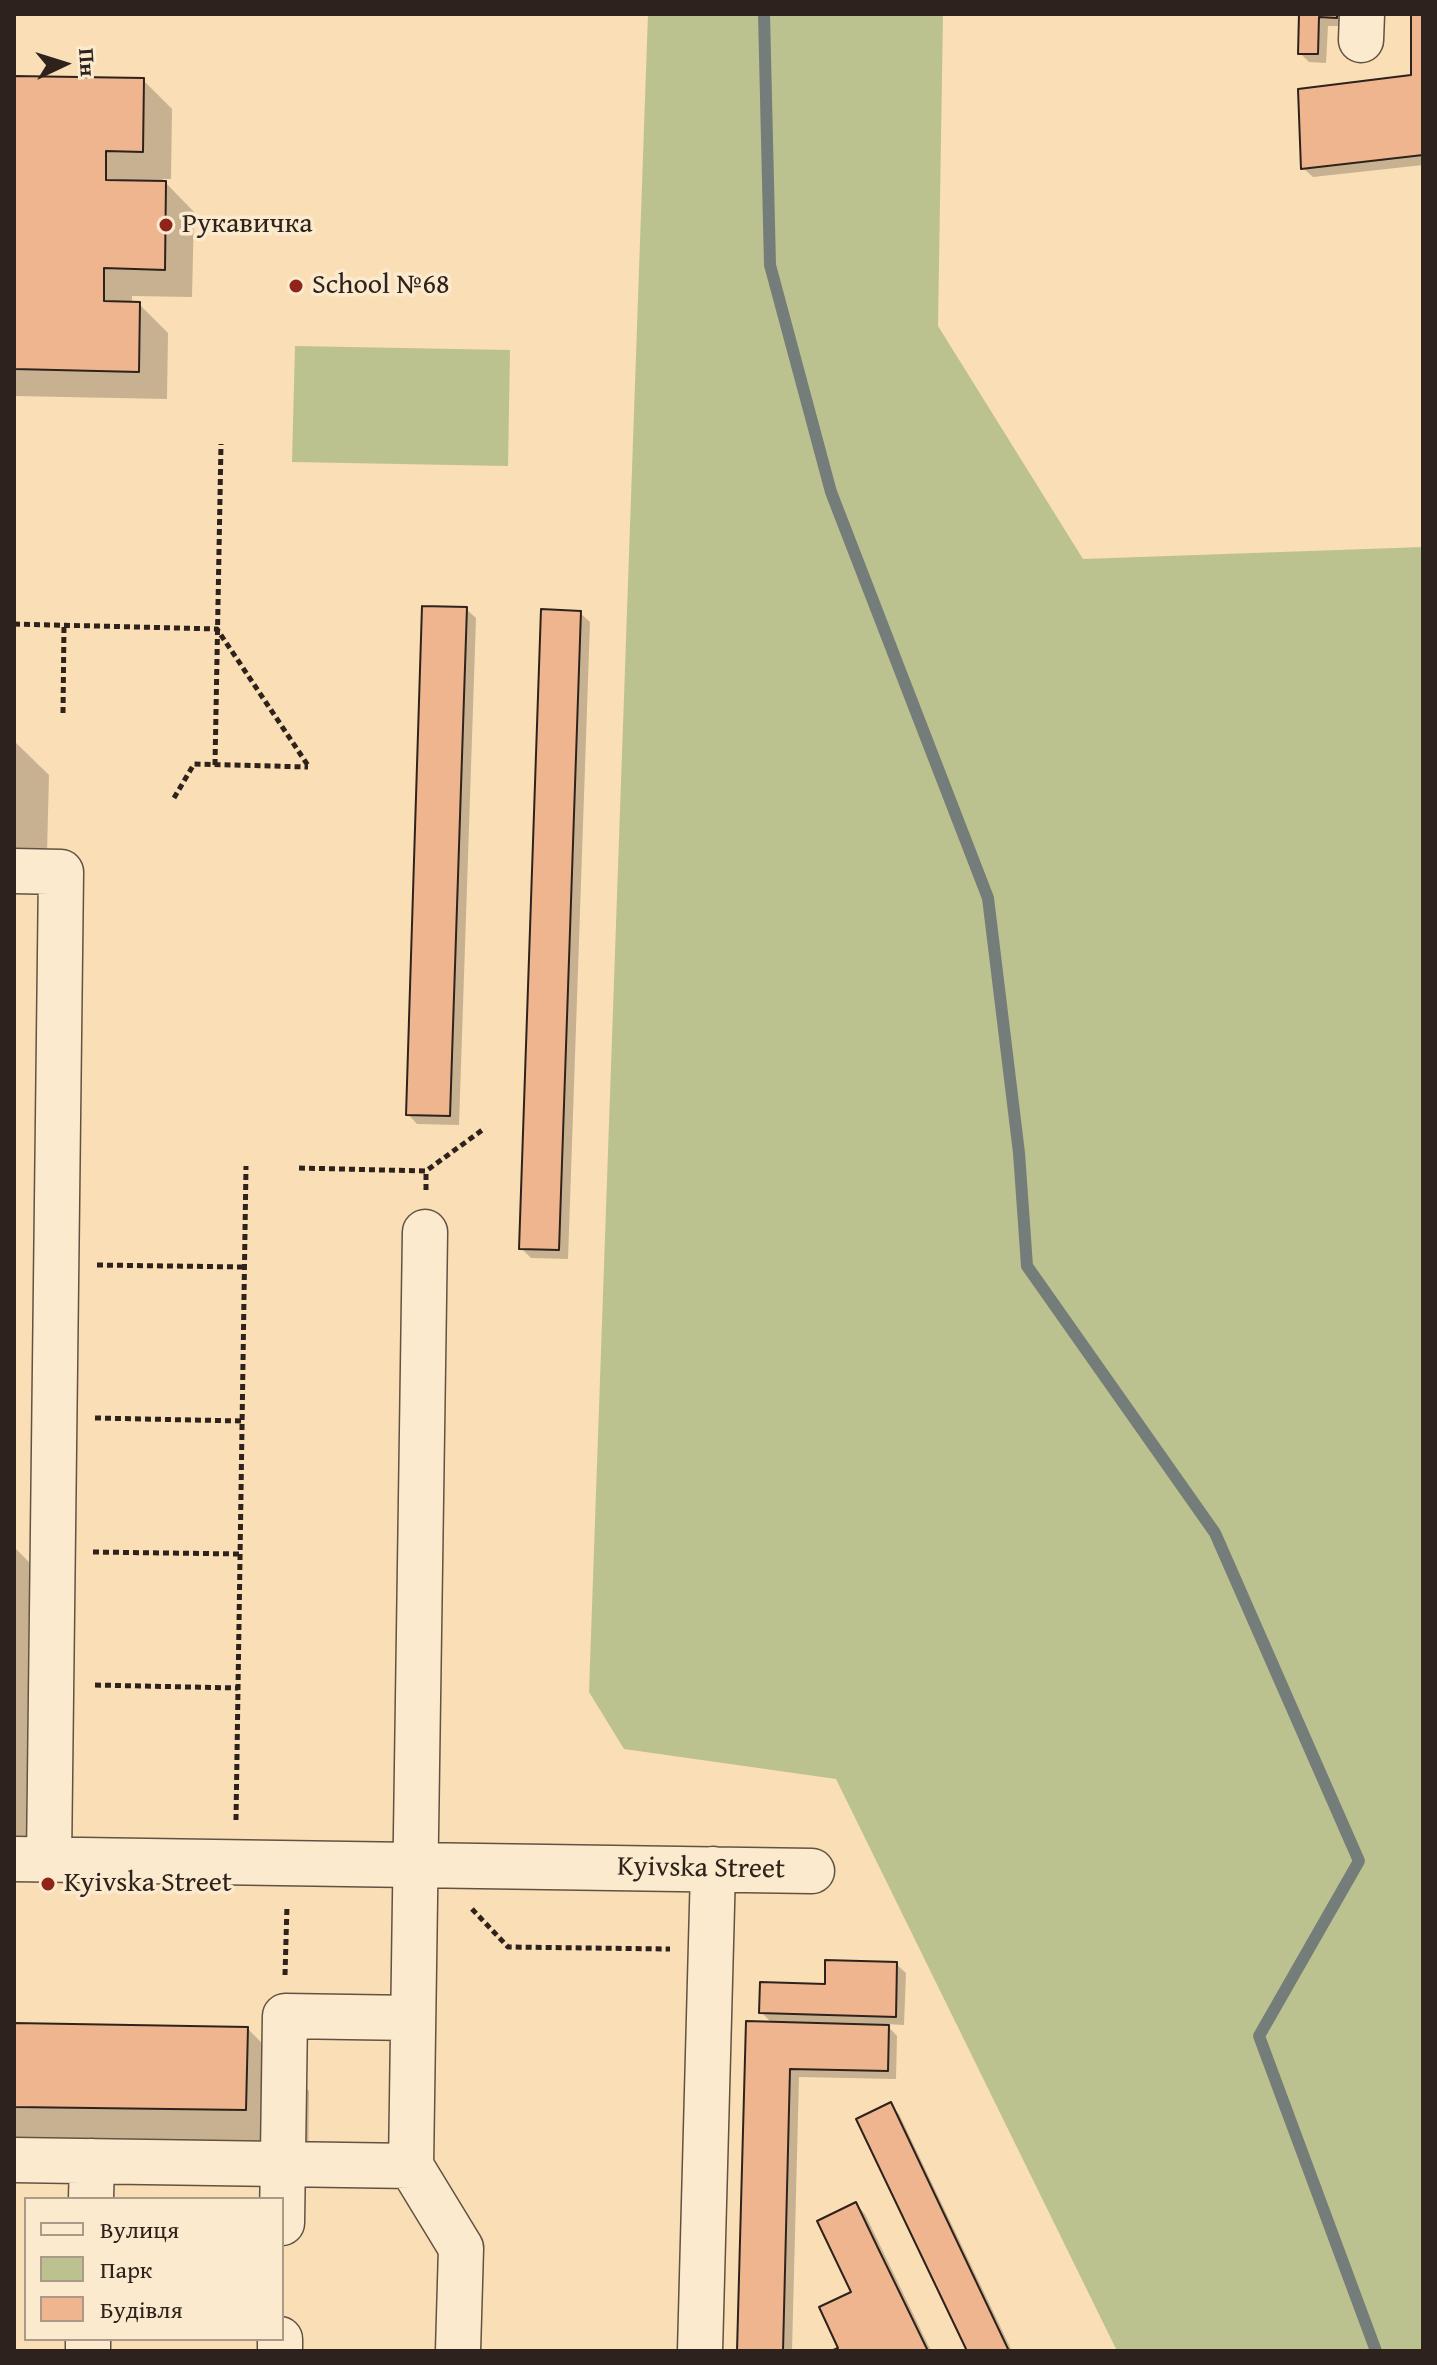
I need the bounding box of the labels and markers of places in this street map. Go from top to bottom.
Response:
place label: Рукавичка [182,208,313,242]
marker: Рукавичка [157,216,175,234]
place label: School №68 [312,269,449,303]
marker: School №68 [287,277,305,295]
place label: Kyivska Street [64,1867,232,1901]
marker: Kyivska Street [39,1875,57,1893]

